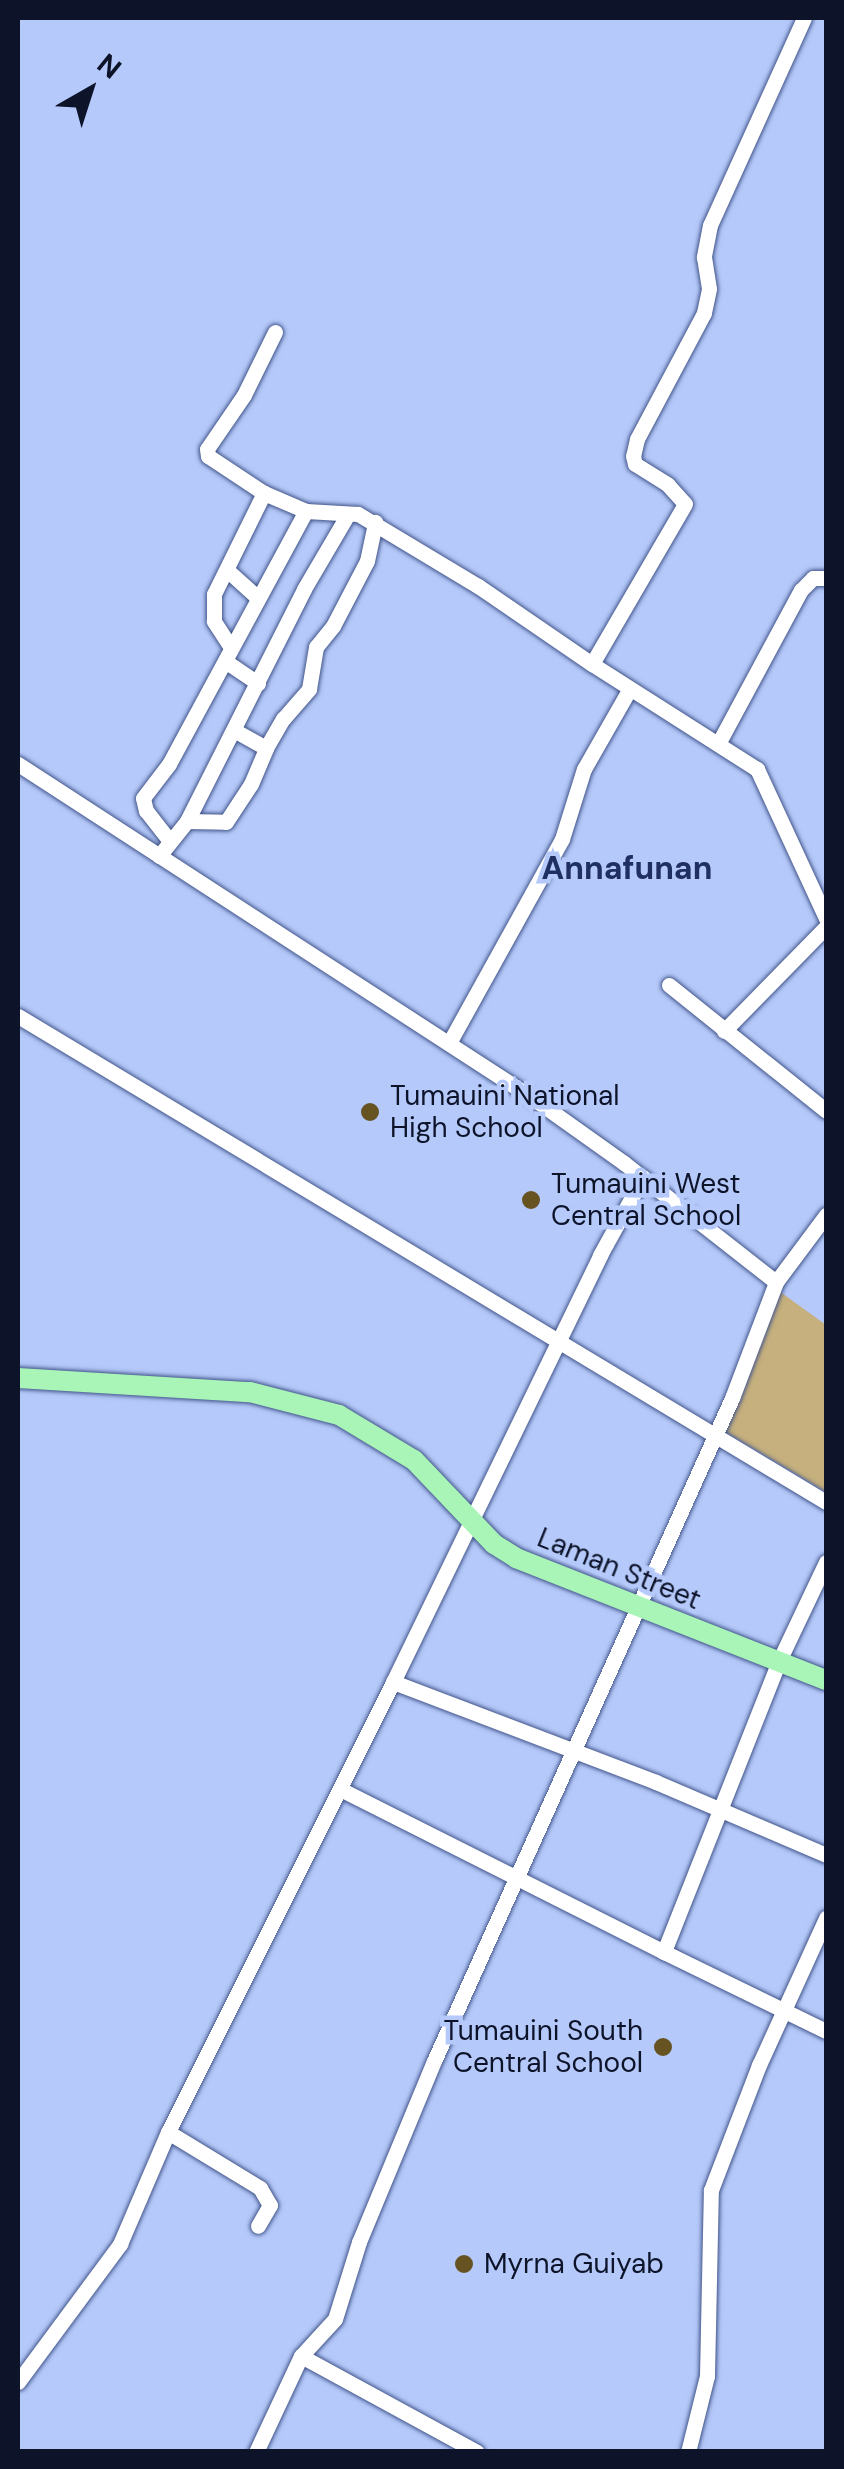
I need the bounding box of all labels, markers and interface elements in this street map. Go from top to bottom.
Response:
north arrow [40,40,140,140]
text: N [90,45,129,87]
district label: Annafunan [542,849,712,887]
place label: Tumauini National High School [390,1079,620,1145]
marker: Tumauini National High School [359,1101,381,1123]
place label: Tumauini West Central School [551,1167,741,1233]
marker: Tumauini West Central School [520,1189,542,1211]
street label: Laman Street [532,1521,706,1617]
place label: Tumauini South Central School [444,2014,643,2080]
marker: Tumauini South Central School [652,2036,674,2058]
place label: Myrna Guiyab [484,2247,664,2281]
marker: Myrna Guiyab [453,2253,475,2275]

